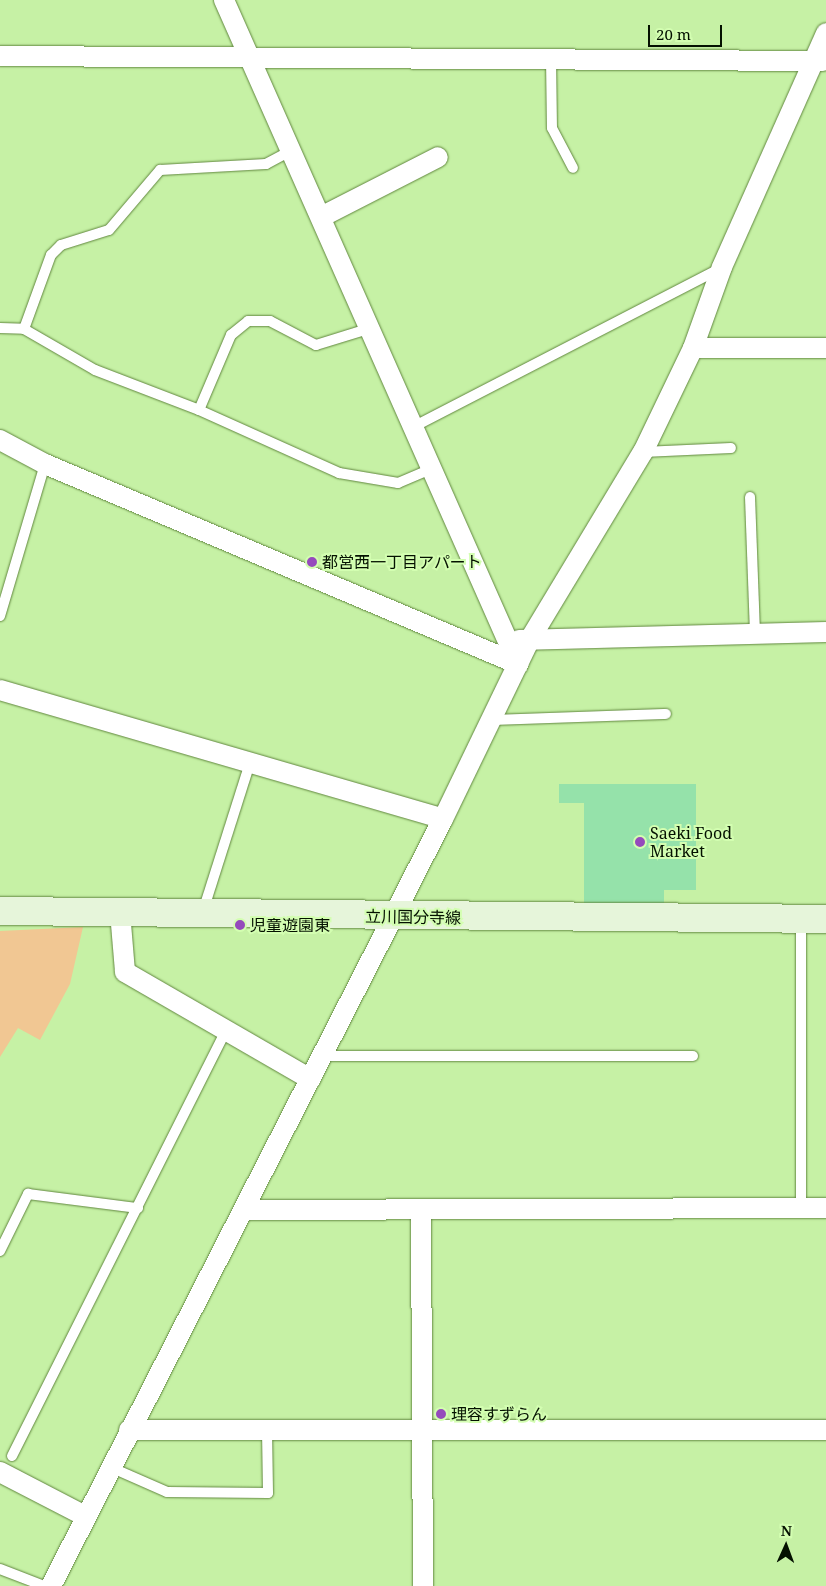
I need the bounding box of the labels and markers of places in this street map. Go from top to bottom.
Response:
place label: 都営西一丁目アパート [322,552,482,572]
marker: 都営西一丁目アパート [306,556,318,568]
place label: Saeki Food Market [650,823,732,861]
marker: Saeki Food Market [634,836,646,848]
place label: 児童遊園東 [250,915,330,935]
marker: 児童遊園東 [234,919,246,931]
place label: 理容すずらん [451,1404,547,1424]
marker: 理容すずらん [435,1408,447,1420]

